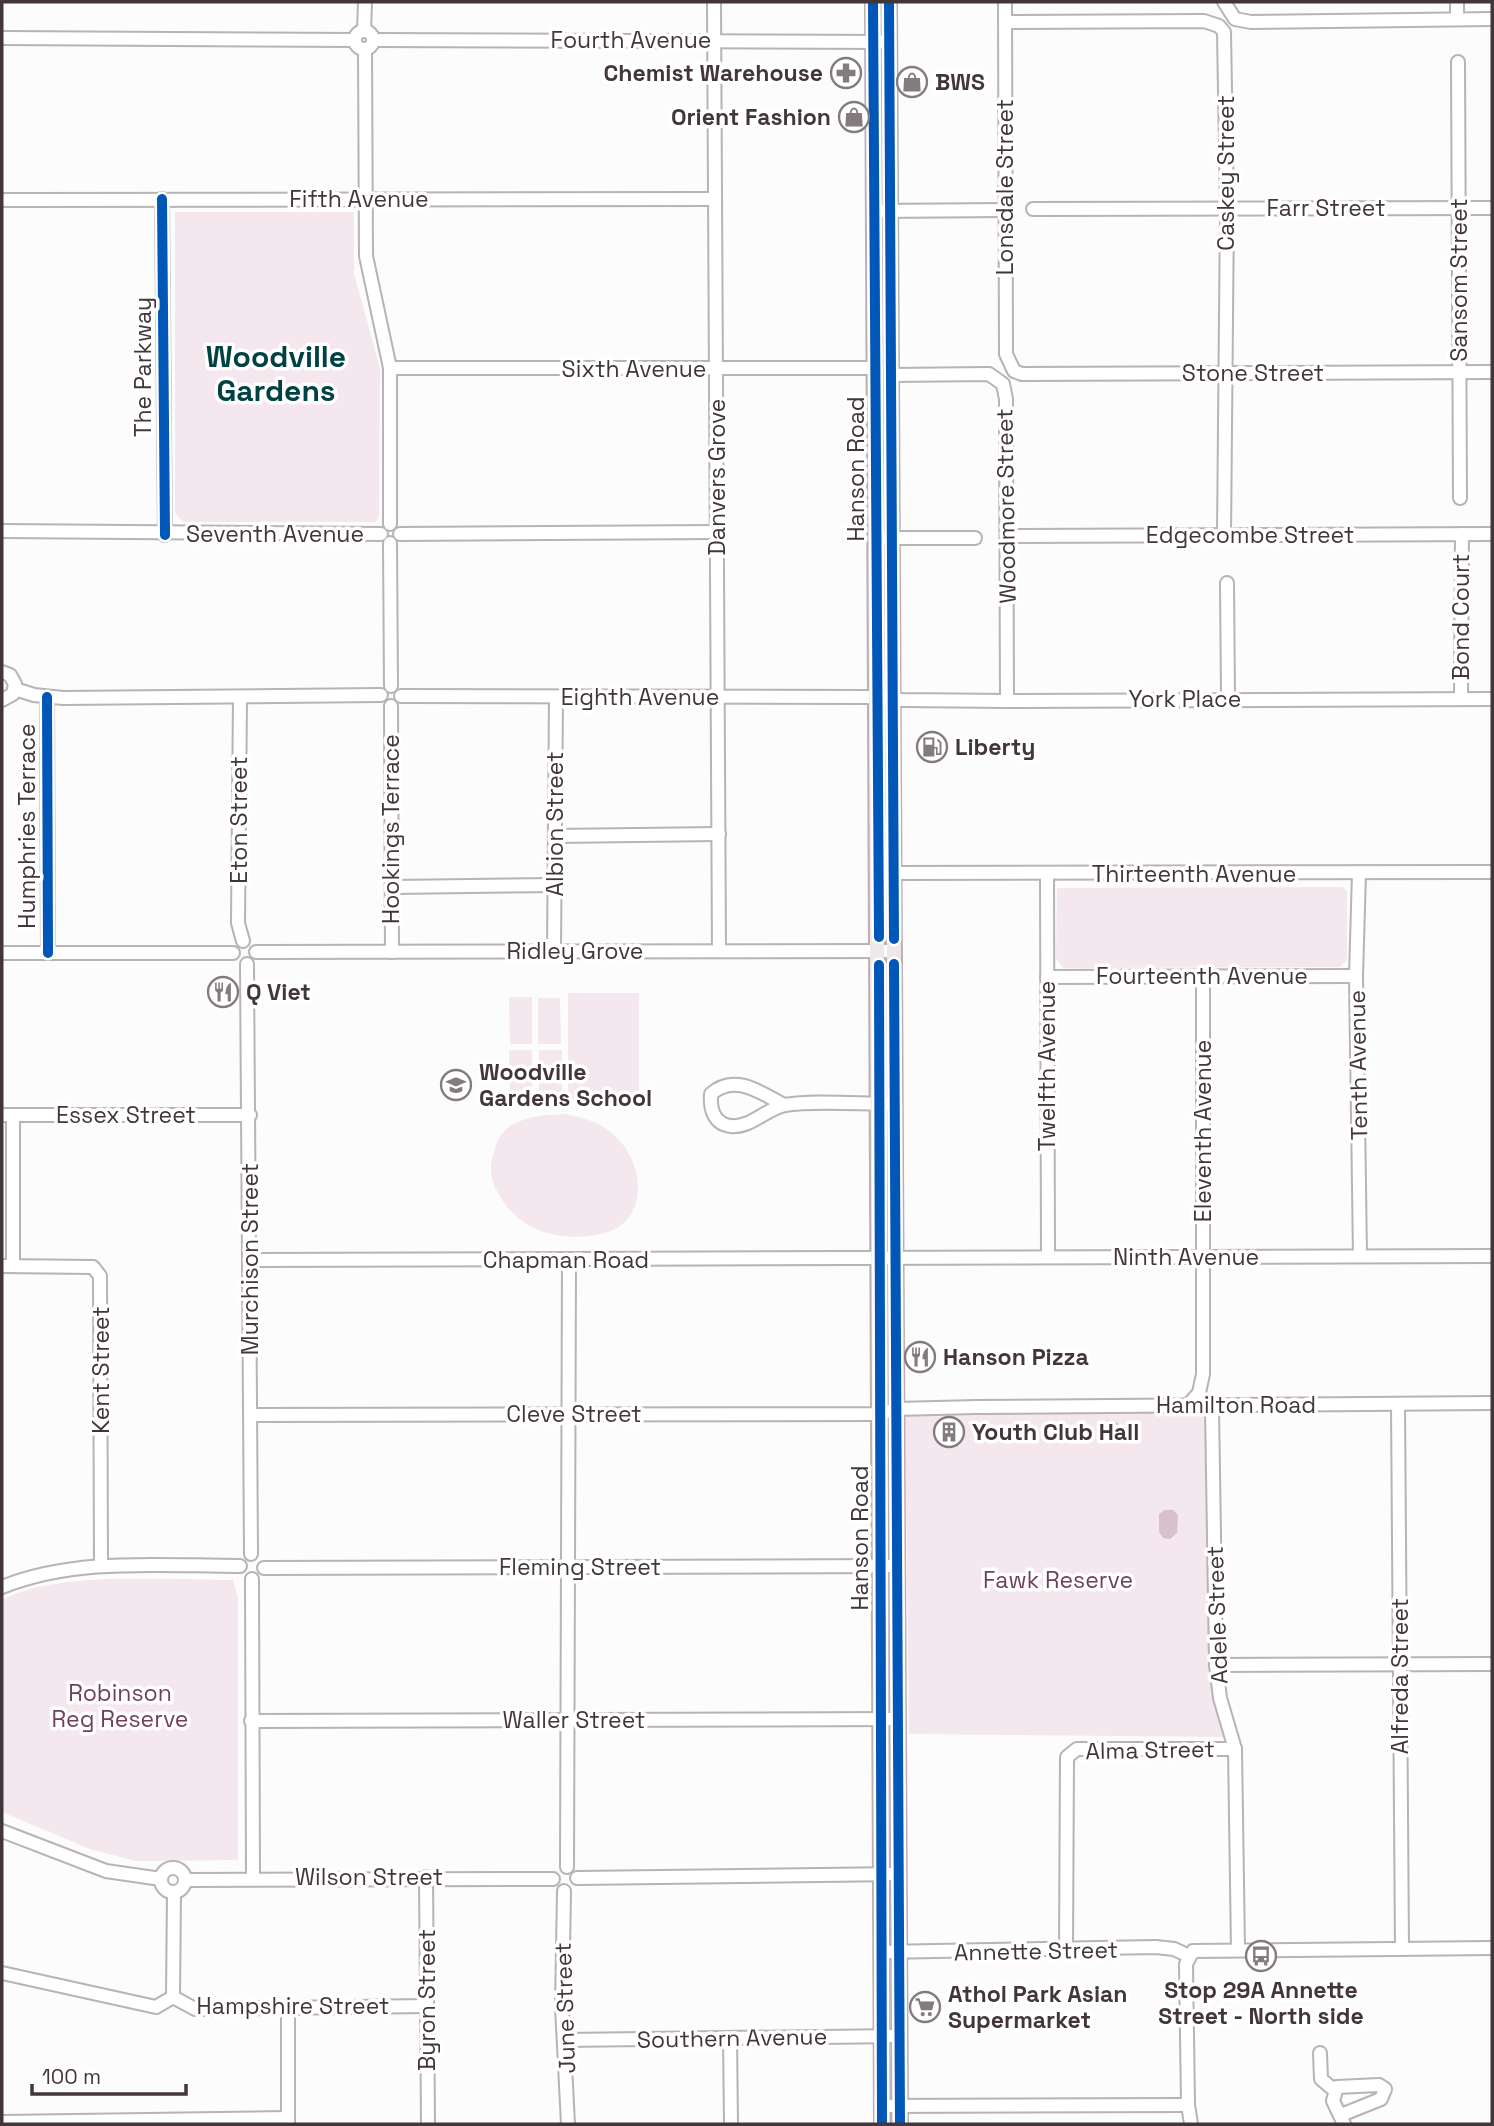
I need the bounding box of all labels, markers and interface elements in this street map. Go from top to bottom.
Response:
street label: Fourth Avenue [551,25,711,55]
pharmacy icon: Chemist Warehouse [829,56,863,90]
place label: Chemist Warehouse [603,58,823,88]
shop icon: BWS [895,65,929,99]
place label: BWS [935,67,985,97]
street label: Caskey Street [1211,95,1241,251]
street label: Lonsdale Street [990,99,1020,275]
shop icon: Orient Fashion [837,100,871,134]
place label: Orient Fashion [671,102,831,132]
street label: Fifth Avenue [289,184,429,214]
street label: Farr Street [1266,193,1386,223]
street label: Sansom Street [1444,198,1474,362]
street label: The Parkway [128,297,158,437]
district label: Woodville Gardens [206,337,346,410]
street label: Sixth Avenue [562,354,706,384]
street label: Stone Street [1182,358,1324,388]
street label: Hanson Road [841,396,871,542]
street label: Danvers Grove [702,399,732,555]
street label: Woodmore Street [989,408,1023,604]
street label: Seventh Avenue [186,519,364,549]
street label: Edgecombe Street [1146,520,1354,550]
street label: Bond Court [1446,554,1476,680]
street label: Eighth Avenue [561,682,719,712]
street label: York Place [1129,684,1241,714]
street label: Humphries Terrace [12,723,42,929]
fuel station icon: Liberty [915,730,949,764]
place label: Liberty [955,732,1035,762]
street label: Hookings Terrace [376,734,406,924]
street label: Albion Street [540,751,570,897]
street label: Eton Street [224,756,254,884]
street label: Thirteenth Avenue [1092,859,1296,889]
street label: Ridley Grove [507,936,643,966]
street label: Fourteenth Avenue [1096,961,1308,991]
restaurant icon: Q Viet [206,975,240,1009]
place label: Q Viet [246,977,311,1007]
street label: Twelfth Avenue [1032,981,1062,1151]
street label: Tenth Avenue [1342,990,1374,1140]
street label: Eleventh Avenue [1188,1040,1218,1222]
place label: Woodville Gardens School [479,1057,652,1113]
school or university icon: Woodville Gardens School [439,1068,473,1102]
street label: Essex Street [56,1100,196,1130]
street label: Murchison Street [235,1163,265,1355]
street label: Ninth Avenue [1113,1242,1259,1272]
street label: Chapman Road [483,1245,649,1275]
street label: Kent Street [86,1306,116,1434]
restaurant icon: Hanson Pizza [903,1340,937,1374]
place label: Hanson Pizza [943,1342,1089,1372]
street label: Hamilton Road [1156,1390,1316,1420]
street label: Cleve Street [506,1399,642,1429]
building icon: Youth Club Hall [932,1415,966,1449]
place label: Youth Club Hall [972,1417,1139,1447]
street label: Hanson Road [845,1465,875,1611]
street label: Adele Street [1200,1545,1234,1685]
street label: Fleming Street [499,1552,661,1582]
park label: Fawk Reserve [983,1565,1133,1595]
street label: Alfreda Street [1385,1598,1415,1754]
park label: Robinson Reg Reserve [52,1678,188,1734]
street label: Waller Street [503,1705,645,1735]
street label: Alma Street [1085,1734,1215,1766]
street label: Wilson Street [295,1862,443,1892]
street label: Byron Street [412,1929,442,2071]
street label: Annette Street [954,1935,1118,1967]
bus stop icon: Stop 29A Annette Street - North side [1244,1939,1278,1973]
street label: June Street [548,1942,582,2074]
place label: Stop 29A Annette Street - North side [1158,1975,1364,2031]
place label: Athol Park Asian Supermarket [948,1979,1128,2035]
supermarket icon: Athol Park Asian Supermarket [908,1990,942,2024]
street label: Hampshire Street [197,1991,389,2021]
street label: Southern Avenue [637,2021,827,2055]
scale bar [32,2052,186,2096]
text: 100 m [42,2063,101,2090]

